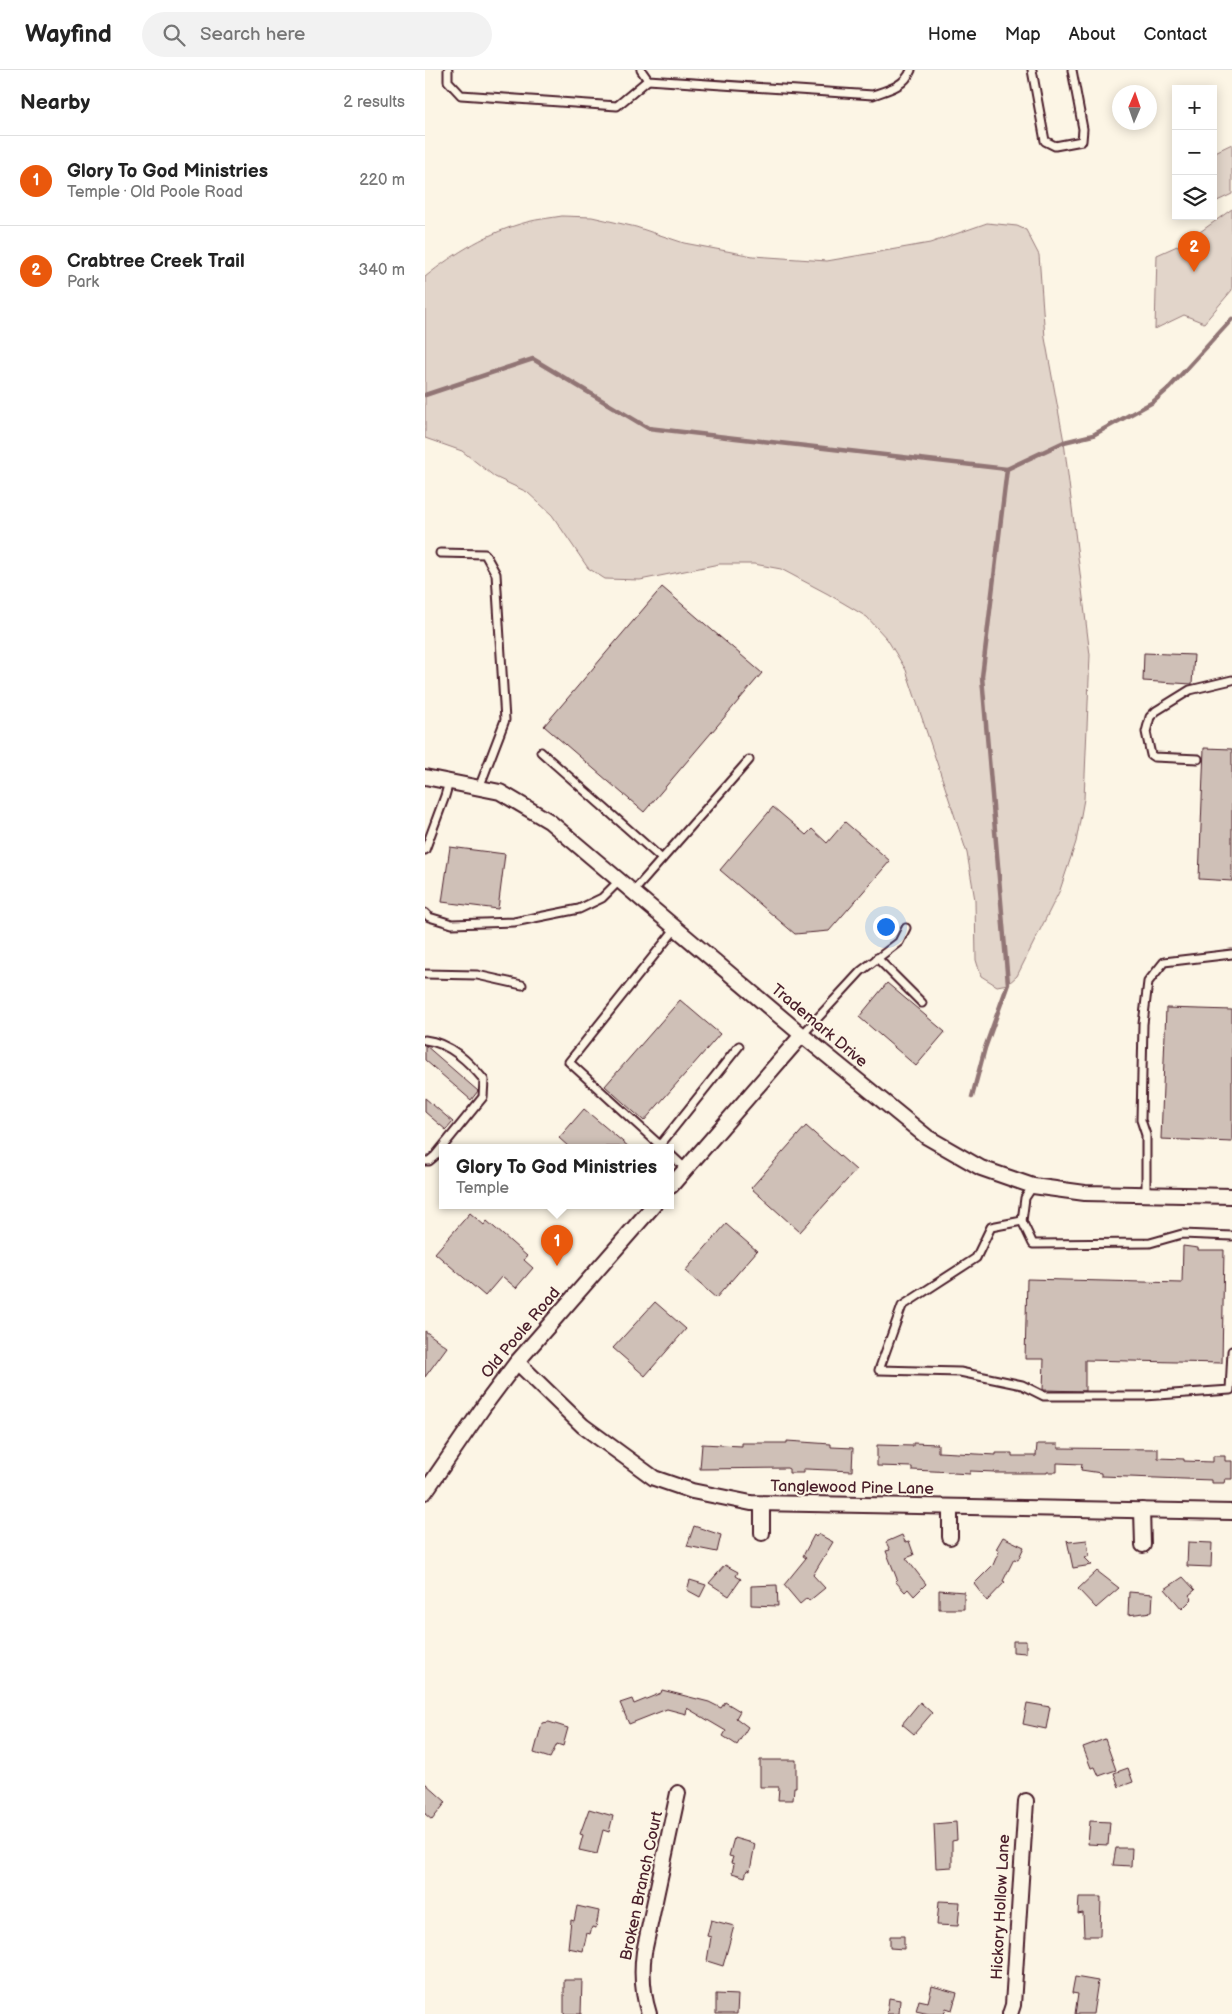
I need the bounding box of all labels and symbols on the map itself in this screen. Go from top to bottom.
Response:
north arrow [1112,85,1157,130]
pin: 2 [1178,231,1210,272]
your location [873,914,899,940]
street label: Trademark Drive [767,980,871,1072]
pin: 1 [541,1225,573,1266]
street label: Old Poole Road [478,1284,564,1382]
street label: Tanglewood Pine Lane [770,1477,934,1499]
street label: Broken Branch Court [617,1810,667,1962]
street label: Hickory Hollow Lane [988,1833,1014,1980]

